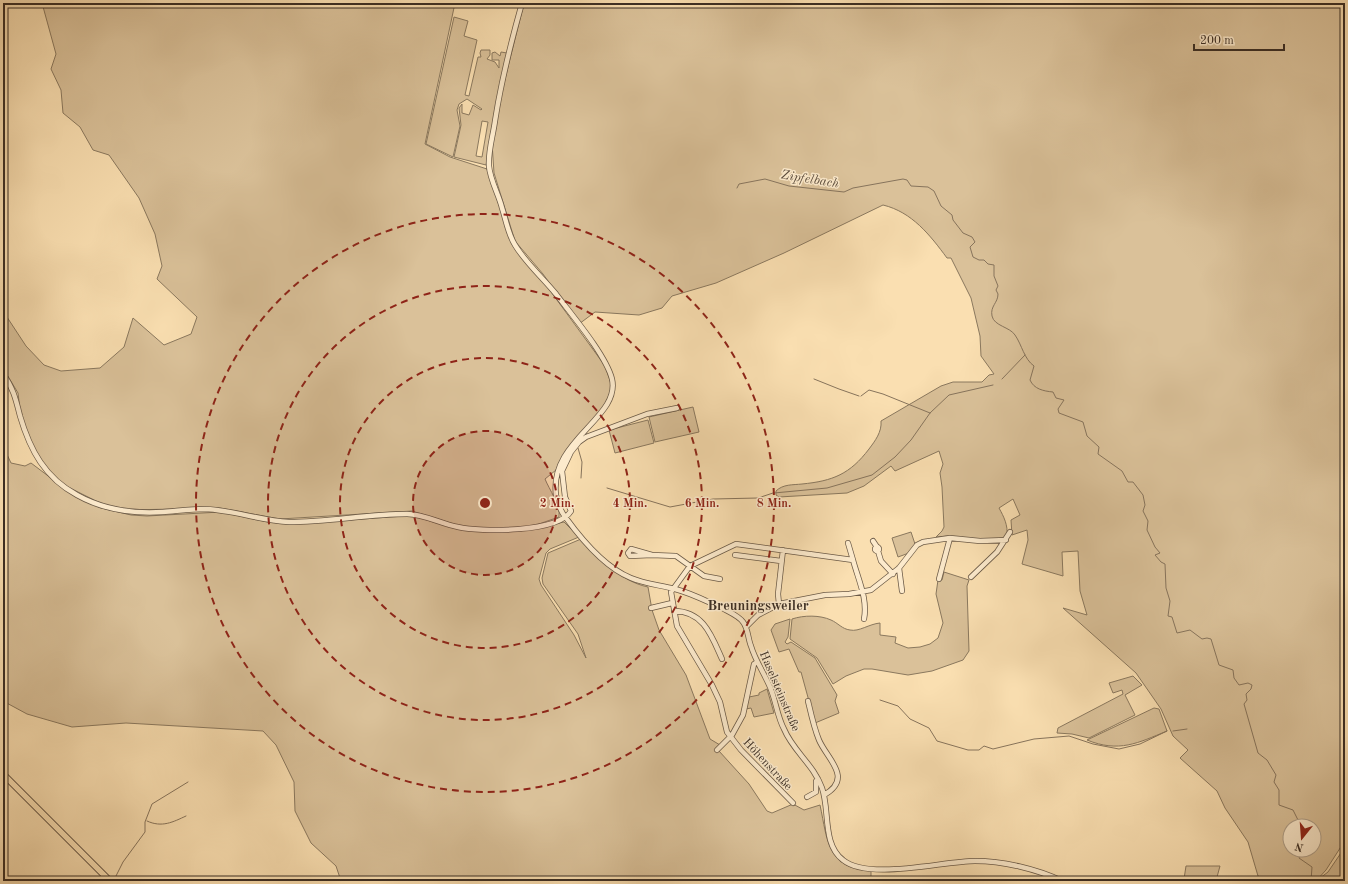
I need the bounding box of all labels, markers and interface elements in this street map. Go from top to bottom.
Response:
scale bar [1194,26,1284,52]
text: 200 m [1200,35,1234,47]
water label: Zipfelbach [780,168,840,191]
centre of rings [478,496,492,510]
text: 2 Min. [540,498,574,510]
text: 4 Min. [613,498,647,510]
text: 6 Min. [685,498,719,510]
text: 8 Min. [757,498,791,510]
district label: Breuningsweiler [707,599,809,613]
street label: Haselsteinstraße [757,649,802,734]
street label: Höhenstraße [740,736,794,793]
north arrow [1282,818,1322,858]
text: N [1293,839,1305,853]

